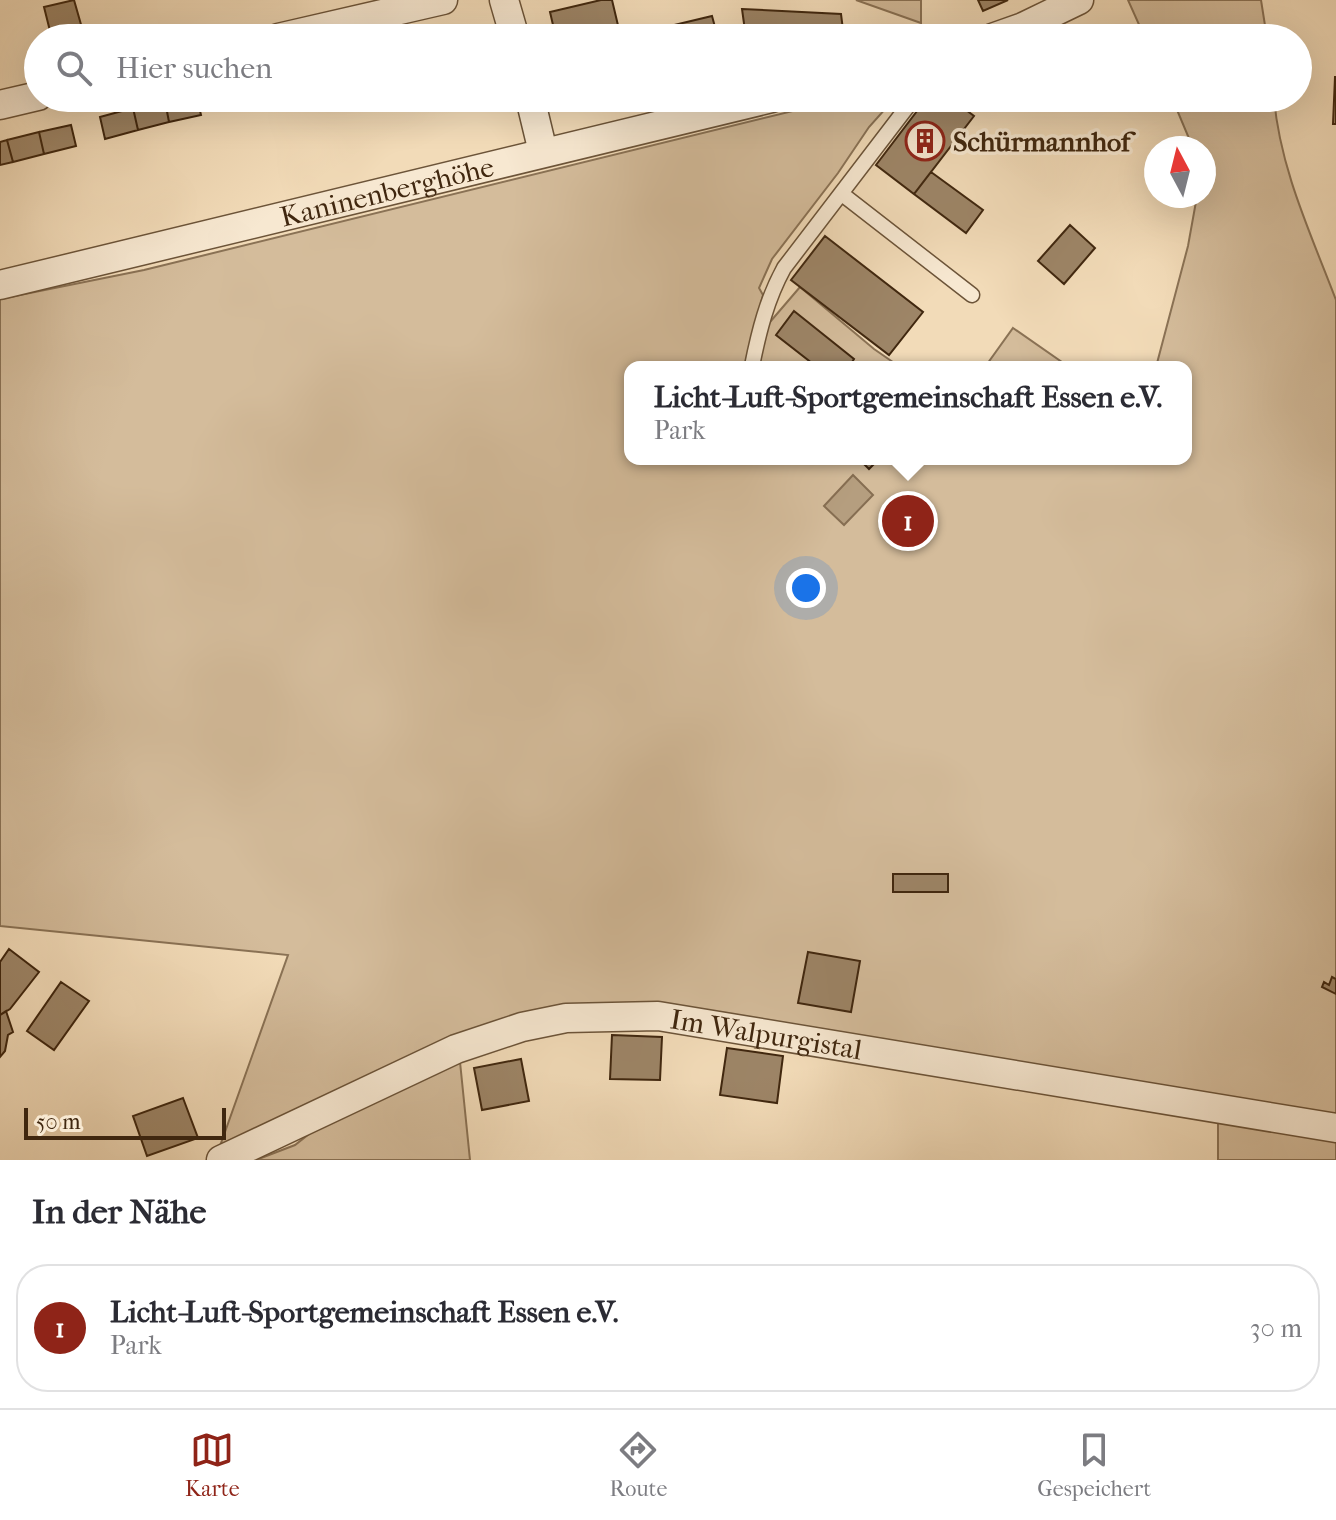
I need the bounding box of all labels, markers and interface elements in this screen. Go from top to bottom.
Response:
search box [24,24,1312,112]
icon: search [52,46,96,90]
text: Hier suchen [116,51,272,86]
building icon: Schürmannhof [904,120,946,162]
place label: Schürmannhof [953,125,1136,158]
north arrow [1144,136,1216,208]
street label: Kaninenberghöhe [277,150,497,233]
popup [624,361,1192,465]
text: Licht-Luft-Sportgemeinschaft Essen e.V. [654,380,1162,415]
text: Park [654,415,705,446]
pin: 1 [882,491,934,551]
your location [786,568,826,608]
street label: Im Walpurgistal [668,1002,865,1066]
scale bar [24,1104,226,1140]
text: 50 m [36,1109,81,1135]
text: In der Nähe [32,1192,206,1232]
text: Licht-Luft-Sportgemeinschaft Essen e.V. [110,1295,619,1330]
text: 1 [55,1313,65,1344]
text: 30 m [1250,1313,1302,1344]
text: Park [110,1330,162,1361]
tab: Karte [185,1428,240,1502]
tab: Route [610,1428,667,1502]
tab: Gespeichert [1037,1428,1151,1502]

